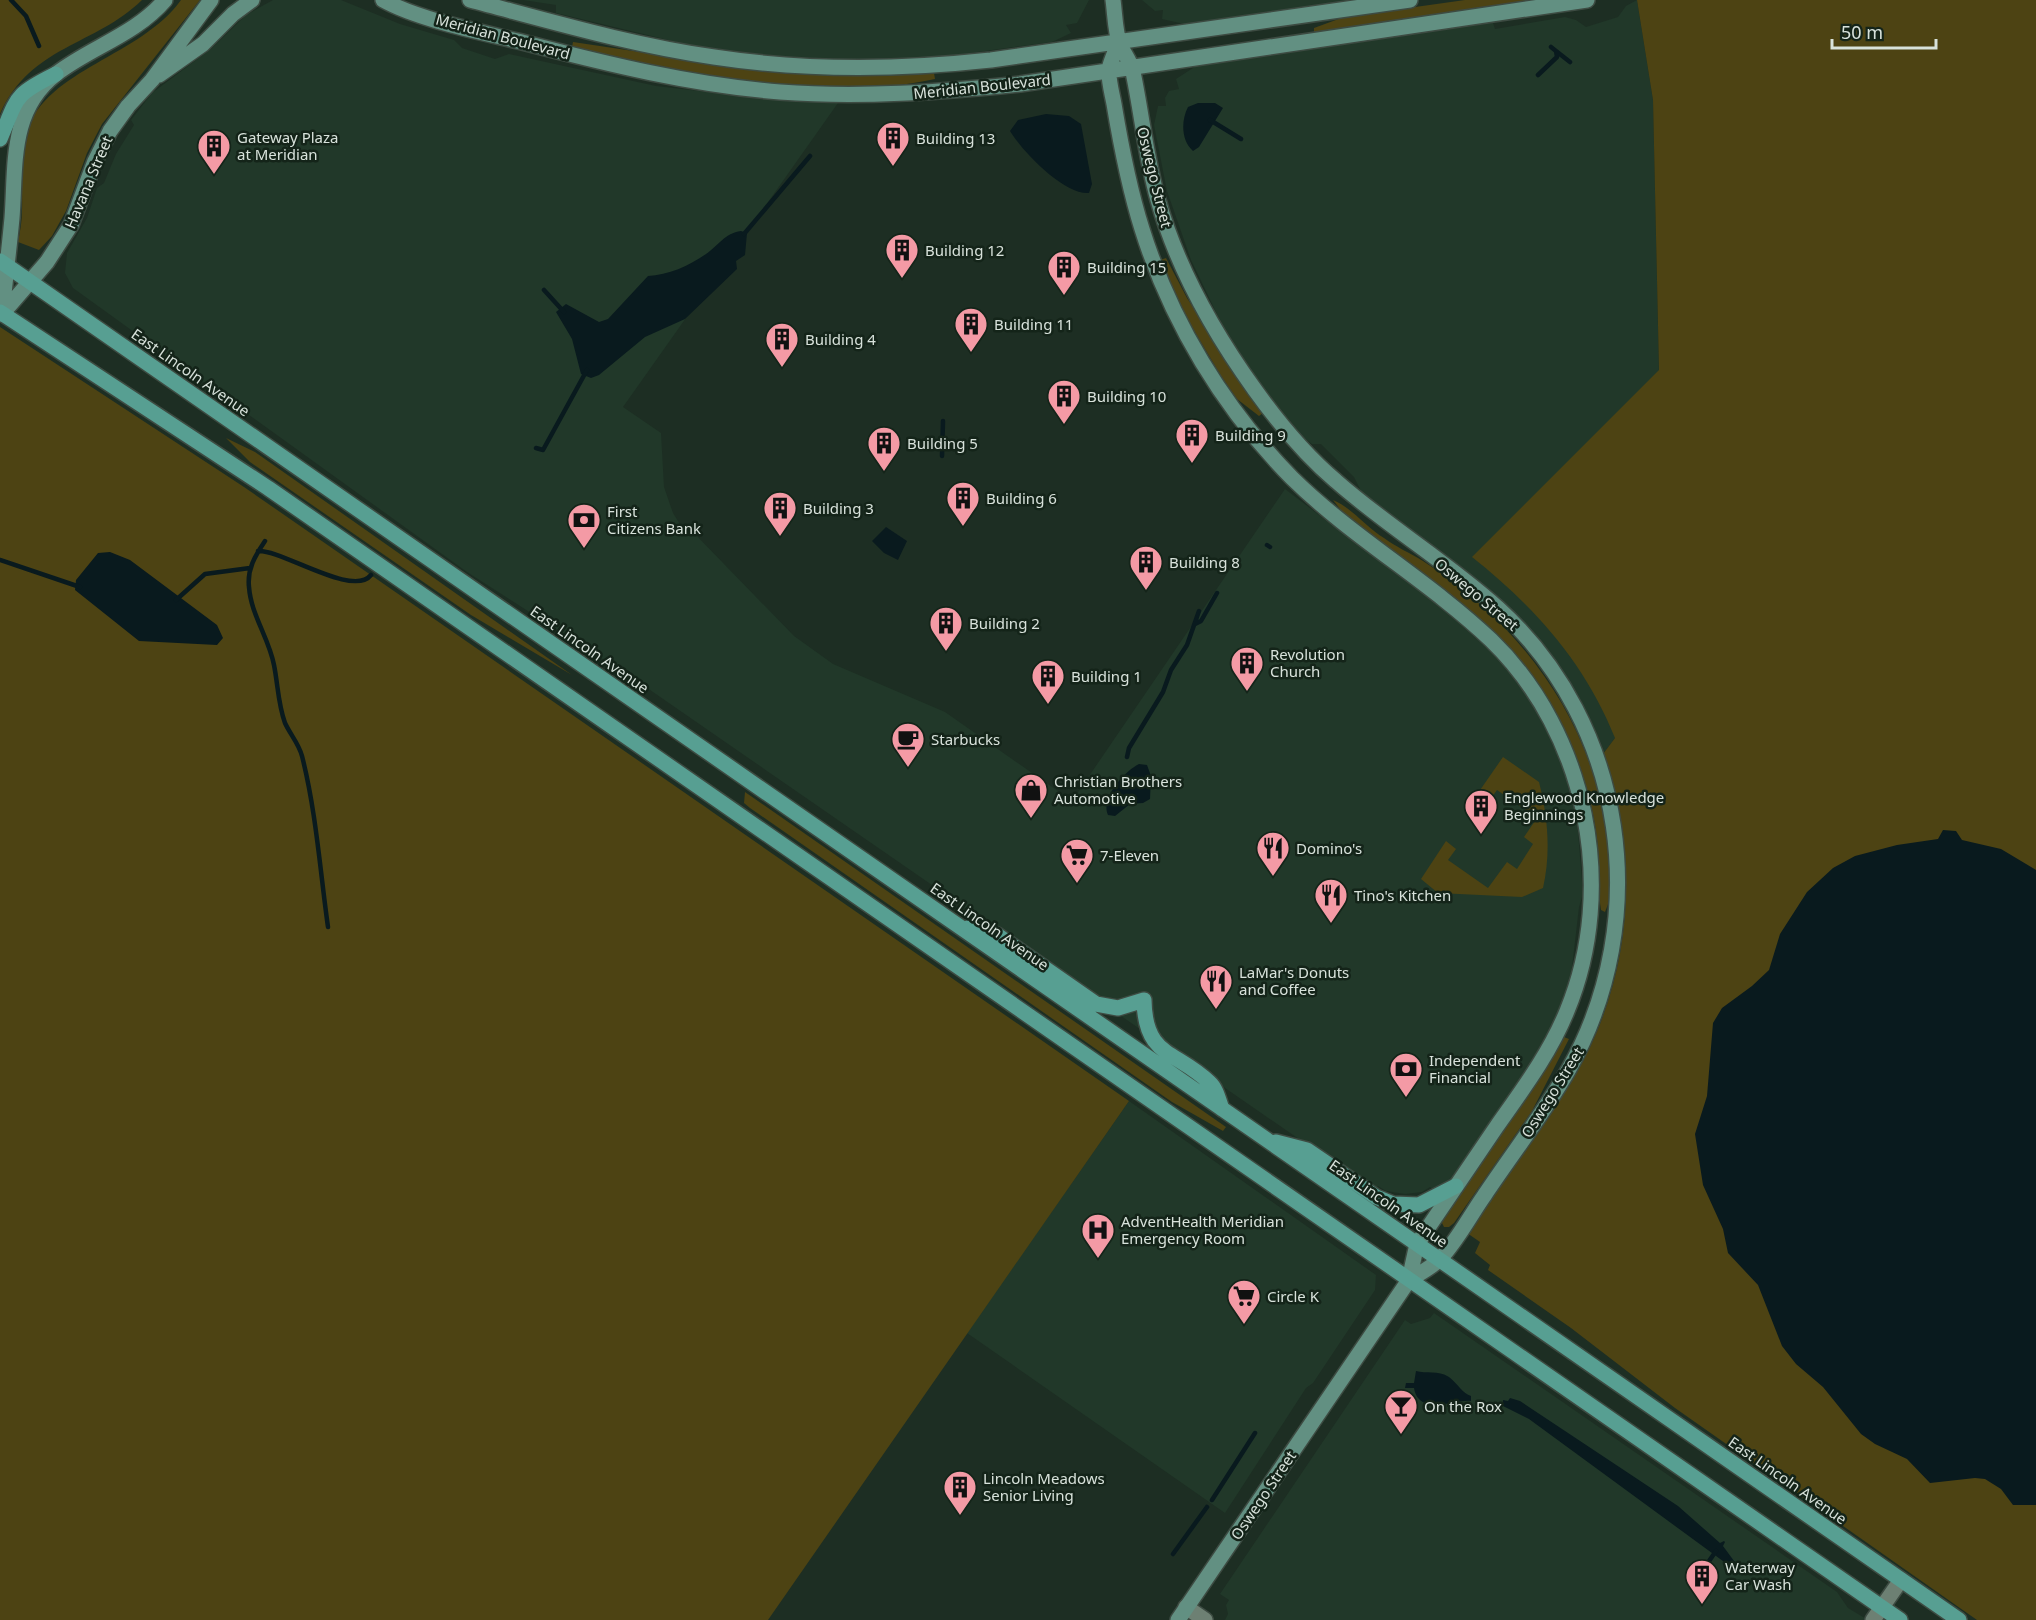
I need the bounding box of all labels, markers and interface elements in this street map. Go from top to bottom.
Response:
street label: Meridian Boulevard [434,8,572,64]
scale bar [1832,12,1936,50]
text: 50 m [1841,20,1883,44]
street label: Meridian Boulevard [912,69,1052,103]
building icon: Building 13 [875,120,911,167]
street label: Oswego Street [1133,124,1177,230]
place label: Gateway Plaza at Meridian [237,127,339,164]
building icon: Gateway Plaza at Meridian [196,128,232,175]
place label: Building 13 [916,128,995,148]
street label: Havana Street [59,132,117,231]
building icon: Building 12 [884,232,920,279]
place label: Building 12 [925,240,1004,260]
building icon: Building 15 [1046,249,1082,296]
place label: Building 15 [1087,257,1166,277]
building icon: Building 11 [953,306,989,353]
place label: Building 11 [994,314,1073,334]
building icon: Building 4 [764,321,800,368]
street label: East Lincoln Avenue [128,324,254,420]
place label: Building 4 [805,329,876,349]
building icon: Building 10 [1046,378,1082,425]
place label: Building 10 [1087,386,1166,406]
building icon: Building 9 [1174,417,1210,464]
building icon: Building 5 [866,425,902,472]
place label: Building 9 [1215,425,1286,445]
place label: Building 5 [907,433,978,453]
building icon: Building 6 [945,480,981,527]
place label: Building 6 [986,488,1057,508]
building icon: Building 3 [762,490,798,537]
place label: Building 3 [803,498,874,518]
place label: First Citizens Bank [607,501,701,538]
bank icon: First Citizens Bank [566,502,602,549]
building icon: Building 8 [1128,544,1164,591]
place label: Building 8 [1169,552,1240,572]
street label: Oswego Street [1431,553,1523,635]
street label: East Lincoln Avenue [527,601,653,697]
building icon: Building 2 [928,605,964,652]
place label: Building 2 [969,613,1040,633]
place label: Revolution Church [1270,644,1345,681]
building icon: Revolution Church [1229,645,1265,692]
building icon: Building 1 [1030,658,1066,705]
place label: Building 1 [1071,666,1142,686]
cafe icon: Starbucks [890,721,926,768]
place label: Starbucks [931,729,1000,749]
place label: Christian Brothers Automotive [1054,771,1182,808]
shop icon: Christian Brothers Automotive [1013,772,1049,819]
place label: Englewood Knowledge Beginnings [1504,787,1664,824]
building icon: Englewood Knowledge Beginnings [1463,788,1499,835]
restaurant icon: Domino's [1255,830,1291,877]
supermarket icon: 7-Eleven [1059,837,1095,884]
place label: Domino's [1296,838,1362,858]
place label: 7-Eleven [1100,845,1159,865]
restaurant icon: Tino's Kitchen [1313,877,1349,924]
street label: East Lincoln Avenue [927,878,1053,974]
place label: Tino's Kitchen [1354,885,1451,905]
place label: LaMar's Donuts and Coffee [1239,962,1349,999]
restaurant icon: LaMar's Donuts and Coffee [1198,963,1234,1010]
street label: Oswego Street [1516,1042,1588,1141]
place label: Independent Financial [1429,1050,1521,1087]
bank icon: Independent Financial [1388,1051,1424,1098]
street label: East Lincoln Avenue [1326,1155,1452,1251]
place label: AdventHealth Meridian Emergency Room [1121,1211,1284,1248]
hospital icon: AdventHealth Meridian Emergency Room [1080,1212,1116,1259]
supermarket icon: Circle K [1226,1278,1262,1325]
place label: Circle K [1267,1286,1320,1306]
bar icon: On the Rox [1383,1388,1419,1435]
place label: On the Rox [1424,1396,1502,1416]
street label: East Lincoln Avenue [1725,1432,1851,1528]
street label: Oswego Street [1226,1446,1300,1543]
place label: Lincoln Meadows Senior Living [983,1468,1105,1505]
building icon: Lincoln Meadows Senior Living [942,1469,978,1516]
place label: Waterway Car Wash [1725,1557,1795,1594]
building icon: Waterway Car Wash [1684,1558,1720,1605]

